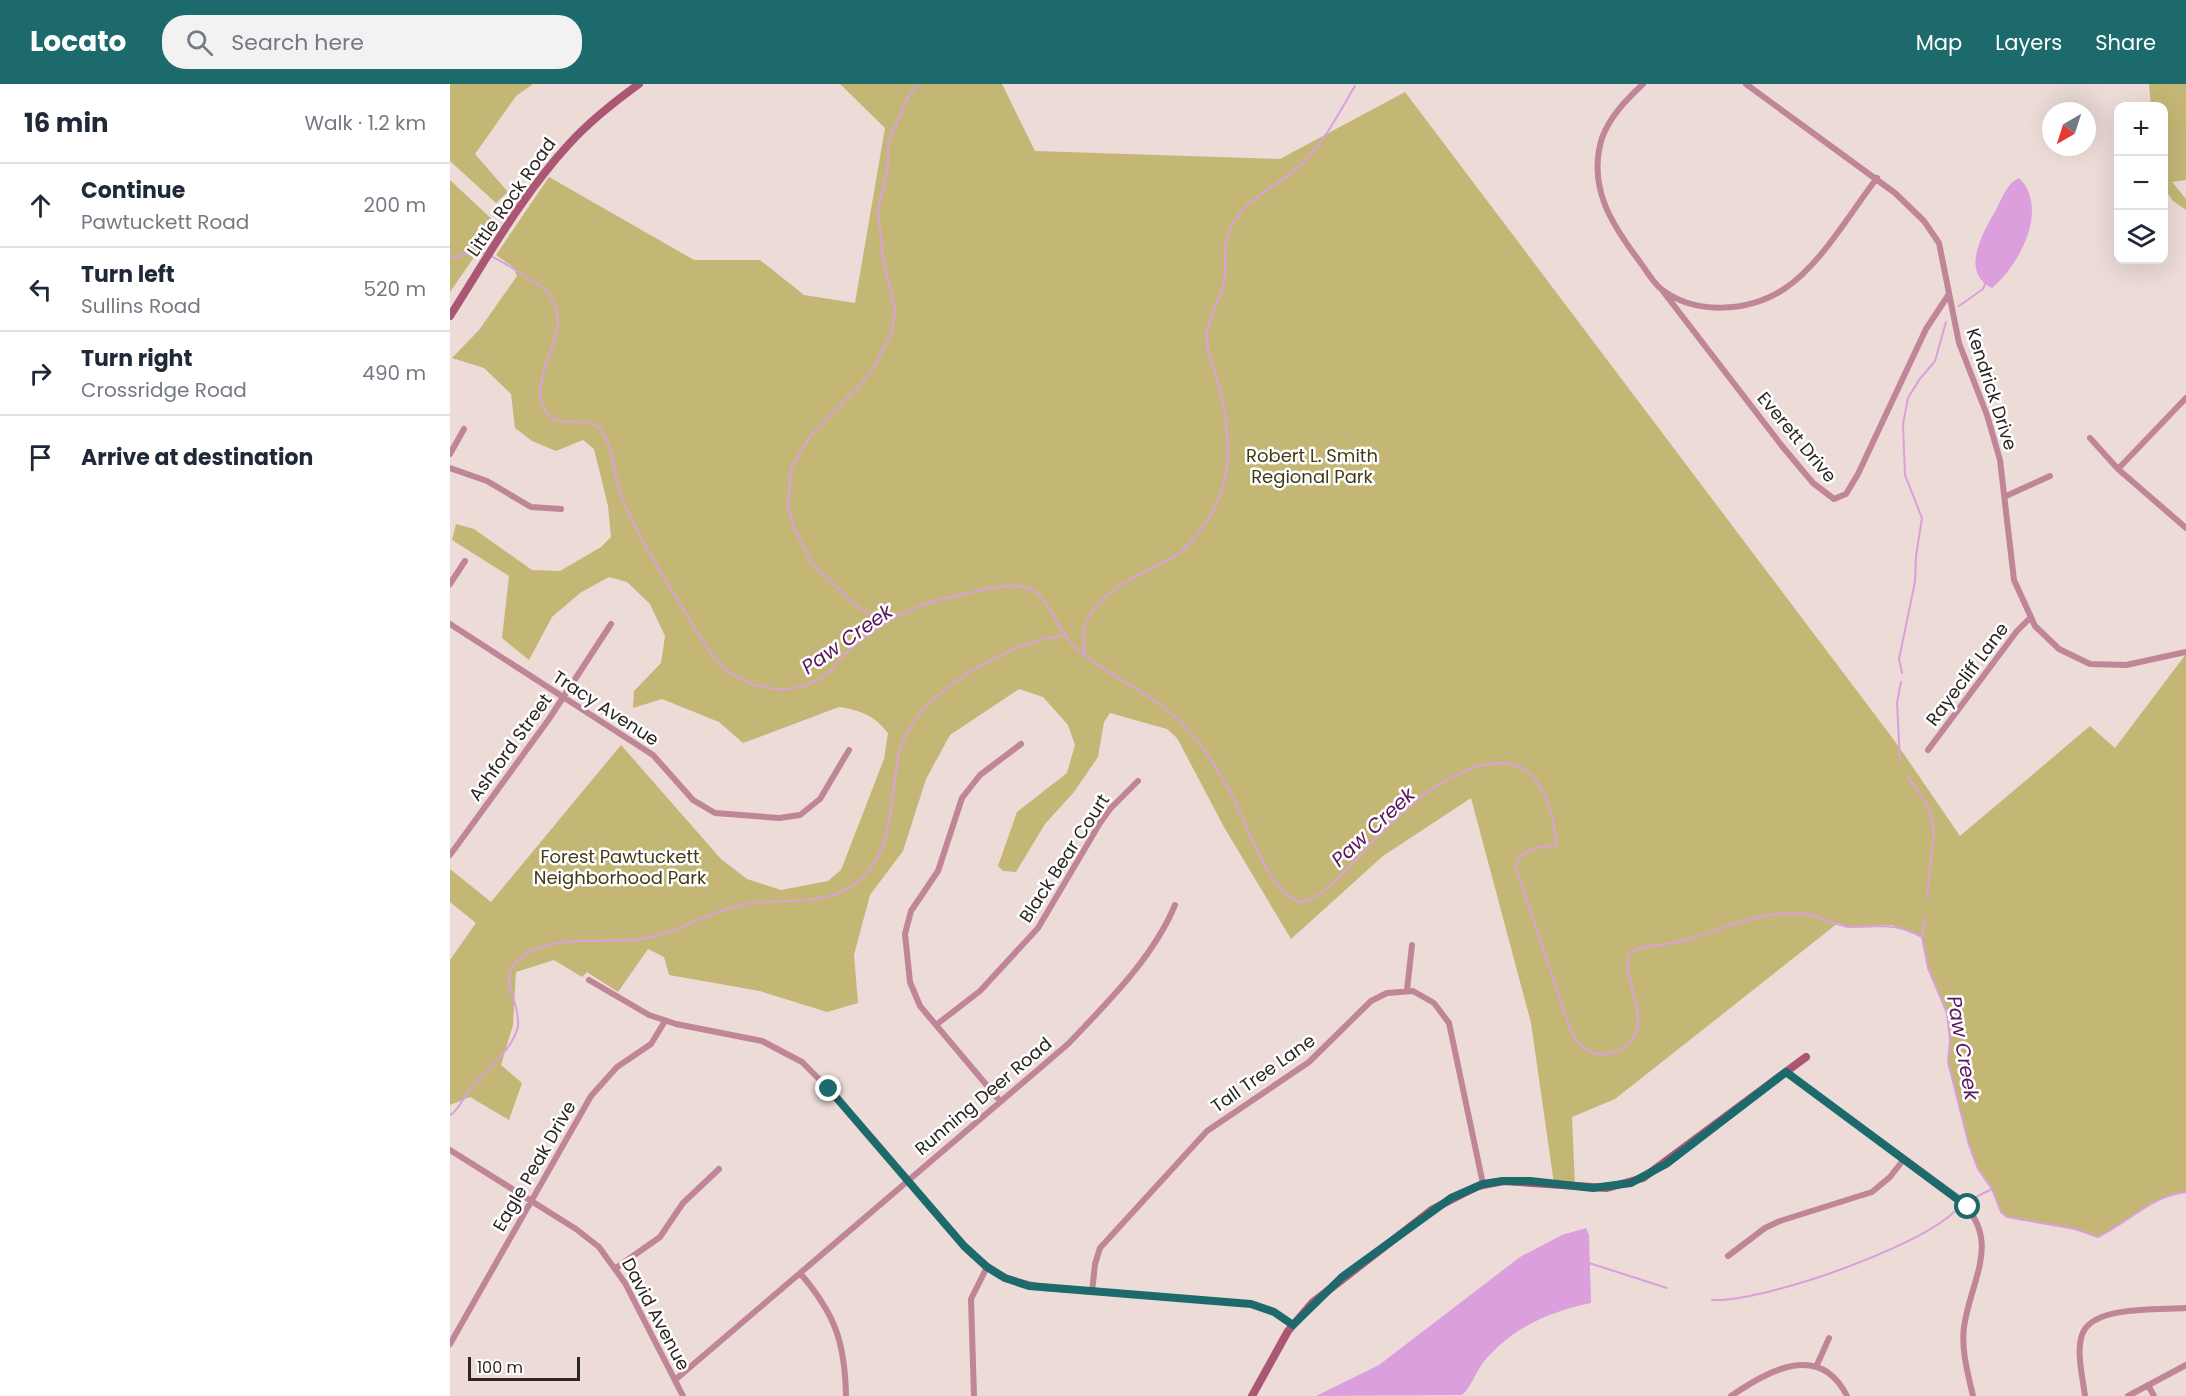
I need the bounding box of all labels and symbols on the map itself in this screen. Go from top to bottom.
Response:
north arrow [2042,102,2096,156]
street label: Little Rock Road [461,133,561,261]
street label: Kendrick Drive [1961,325,2023,453]
street label: Everett Drive [1752,386,1842,488]
park label: Robert L. Smith Regional Park [1246,443,1378,489]
water label: Paw Creek [796,596,900,681]
street label: Rayecliff Lane [1920,617,2014,731]
street label: Tracy Avenue [548,664,664,752]
street label: Ashford Street [463,688,557,806]
water label: Paw Creek [1325,780,1422,873]
street label: Black Bear Court [1013,789,1115,927]
park label: Forest Pawtuckett Neighborhood Park [534,844,707,890]
water label: Paw Creek [1940,994,1986,1104]
street label: Tall Tree Lane [1206,1028,1320,1118]
street label: Running Deer Road [909,1031,1057,1161]
route end [815,1075,841,1101]
street label: Eagle Peak Drive [486,1096,582,1236]
route start [1954,1193,1980,1219]
street label: David Avenue [616,1253,696,1375]
scale bar [468,1354,580,1382]

